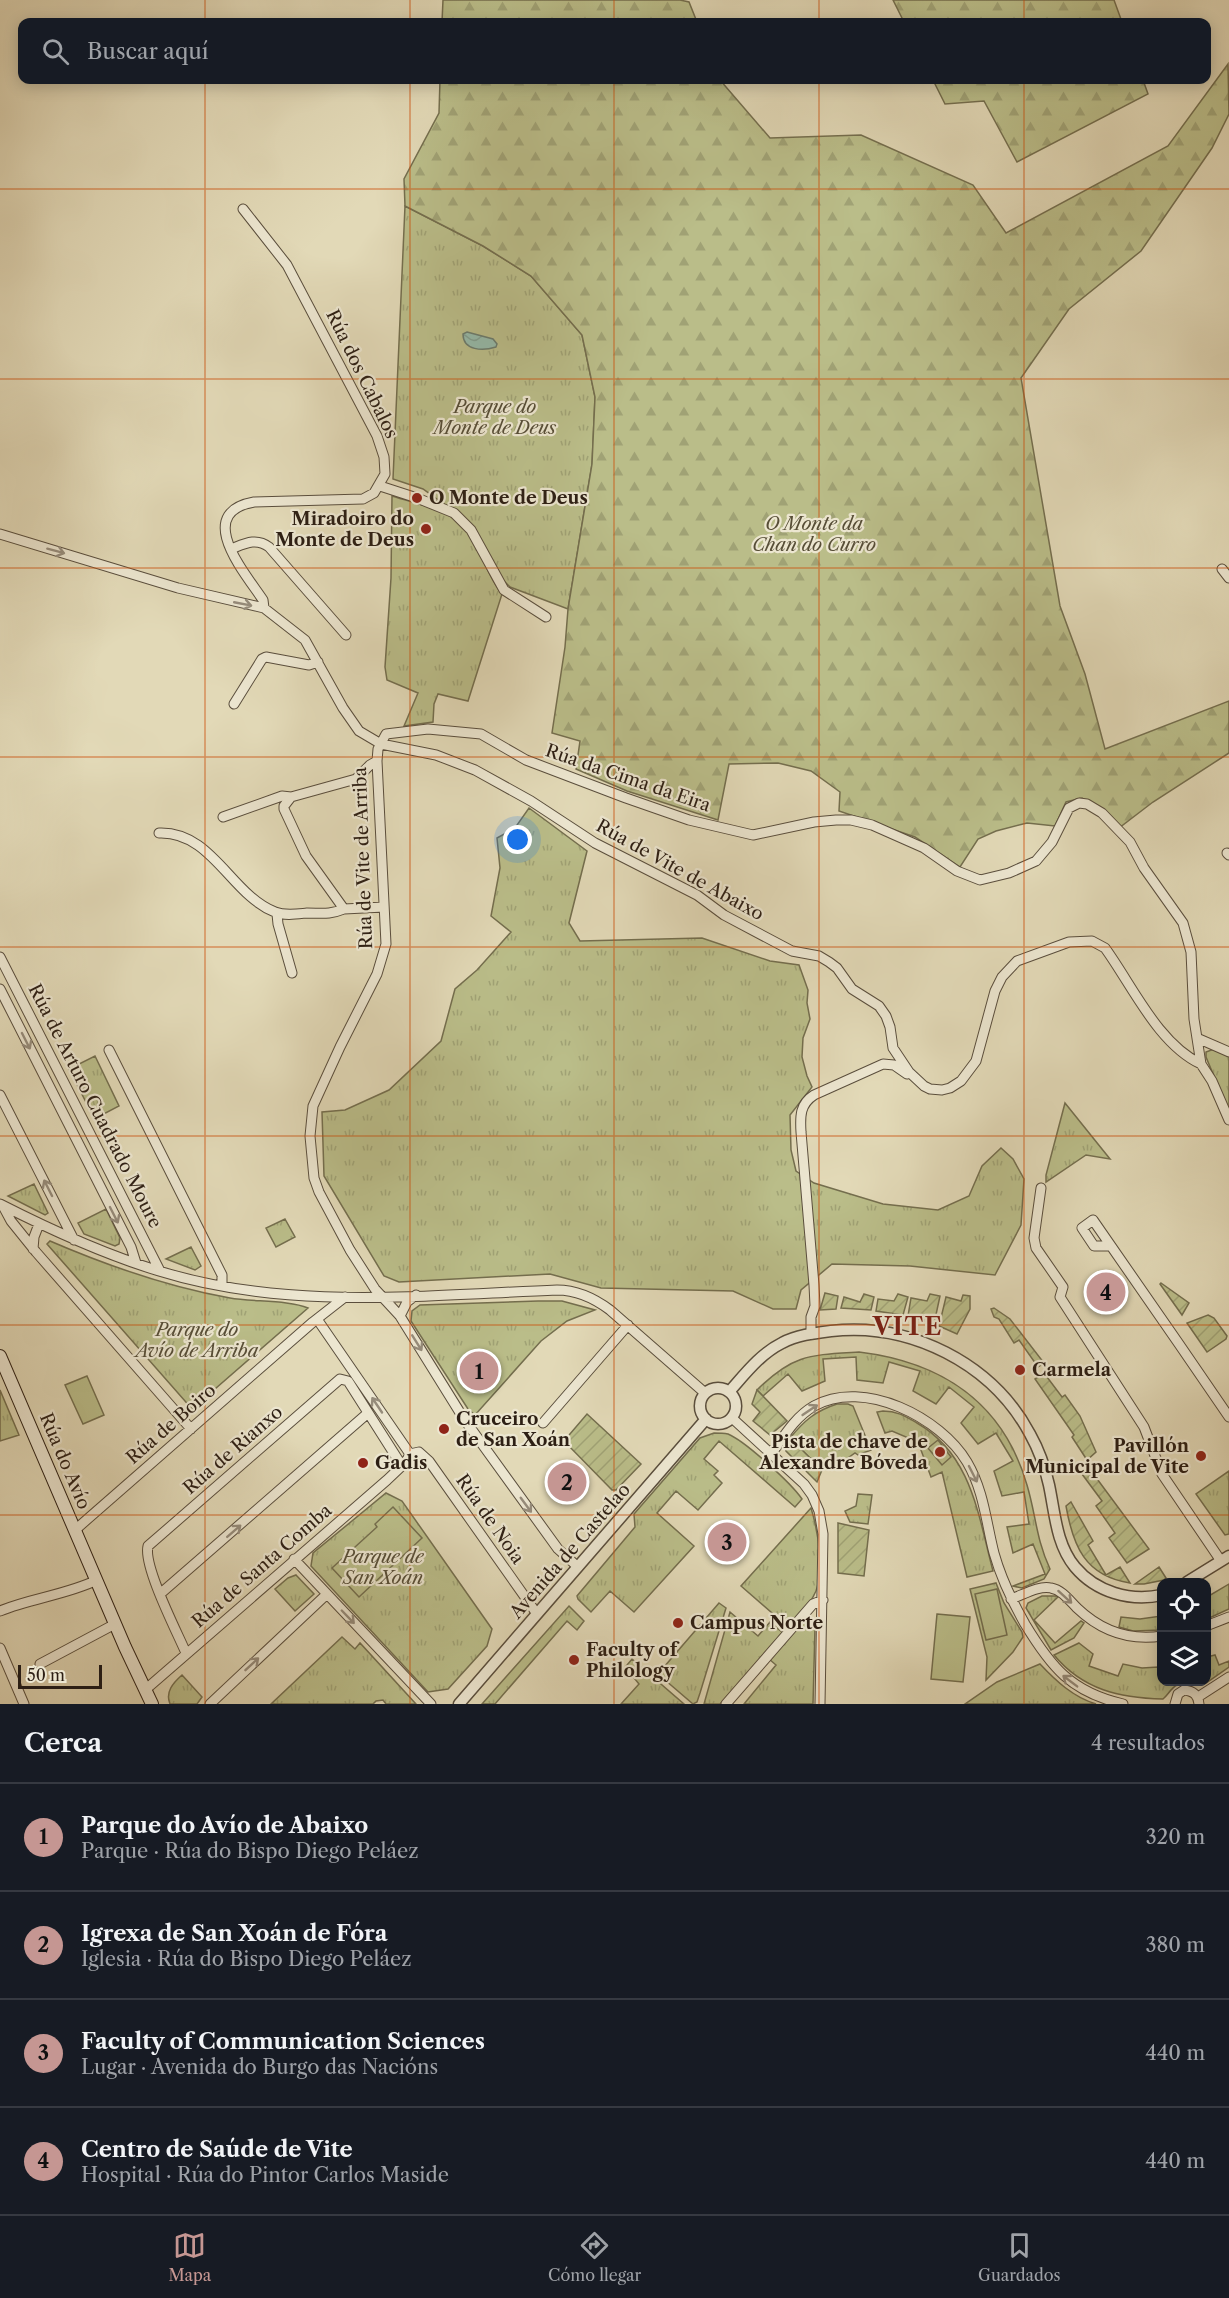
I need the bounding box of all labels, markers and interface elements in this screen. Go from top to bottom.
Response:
search box [18,18,1211,84]
icon: search [39,35,72,68]
text: Buscar aquí [87,38,209,65]
street label: Rúa dos Cabalos [321,306,403,442]
park label: Parque do Monte de Deus [432,396,556,439]
place label: O Monte de Deus [429,487,588,509]
marker: O Monte de Deus [410,491,424,505]
place label: Miradoiro do Monte de Deus [275,508,414,551]
park label: O Monte da Chan do Curro [752,513,876,556]
marker: Miradoiro do Monte de Deus [419,522,433,536]
one-way arrow [46,546,65,557]
one-way arrow [233,599,253,610]
street label: Rúa da Cima da Eira [543,739,714,817]
street label: Rúa de Vite de Arriba [349,766,377,950]
street label: Rúa de Vite de Abaixo [592,815,768,925]
your location [503,825,532,854]
street label: Rúa de Arturo Cuadrado Moure [24,980,166,1232]
one-way arrow [21,1032,32,1050]
one-way arrow [41,1180,53,1198]
one-way arrow [108,1206,120,1223]
pin: 4 [1086,1270,1126,1314]
district label: VITE [872,1312,943,1341]
park label: Parque do Avío de Arriba [132,1319,259,1362]
one-way arrow [411,1334,423,1351]
pin: 1 [460,1348,498,1394]
place label: Carmela [1032,1359,1112,1381]
marker: Carmela [1013,1363,1027,1377]
street label: Rúa de Boiro [122,1379,220,1469]
one-way arrow [371,1398,383,1414]
street label: Rúa de Rianxo [179,1401,287,1499]
one-way arrow [801,1404,818,1416]
place label: Cruceiro de San Xoán [456,1408,571,1451]
street label: Rúa do Avío [35,1409,95,1513]
marker: Cruceiro de San Xoán [437,1422,451,1436]
place label: Pista de chave de Alexandre Bóveda [758,1431,929,1474]
place label: Pavillón Municipal de Vite [1025,1435,1190,1478]
marker: Pista de chave de Alexandre Bóveda [933,1445,947,1459]
marker: Pavillón Municipal de Vite [1194,1449,1208,1463]
place label: Gadis [375,1452,427,1474]
marker: Gadis [356,1456,370,1470]
pin: 2 [548,1460,586,1504]
one-way arrow [968,1464,979,1482]
street label: Rúa de Noia [451,1470,529,1568]
street label: Avenida de Castelao [504,1479,635,1624]
one-way arrow [519,1497,532,1513]
street label: Rúa de Santa Comba [188,1499,337,1633]
pin: 3 [708,1520,746,1564]
one-way arrow [226,1524,241,1538]
park label: Parque de San Xoán [340,1546,425,1589]
map controls [1157,1578,1211,1686]
button: locate [1157,1578,1211,1632]
one-way arrow [1057,1590,1072,1604]
one-way arrow [341,1609,355,1624]
place label: Campus Norte [690,1612,823,1634]
marker: Campus Norte [671,1616,685,1630]
button: layers [1157,1632,1211,1686]
place label: Faculty of Philology [586,1639,680,1682]
marker: Faculty of Philology [567,1653,581,1667]
one-way arrow [245,1657,260,1671]
scale bar [18,1662,102,1690]
text: 50 m [27,1665,65,1685]
one-way arrow [1062,1674,1078,1687]
text: Cerca [24,1727,102,1759]
text: 4 resultados [1091,1731,1205,1755]
text: Parque do Avío de Abaixo [81,1812,368,1839]
text: 1 [39,1825,48,1849]
text: 320 m [1146,1825,1205,1849]
text: Parque · Rúa do Bispo Diego Peláez [81,1839,419,1863]
text: Igrexa de San Xoán de Fóra [81,1920,387,1947]
text: 2 [38,1933,49,1957]
text: 380 m [1146,1933,1205,1957]
text: Iglesia · Rúa do Bispo Diego Peláez [81,1947,411,1971]
text: Faculty of Communication Sciences [81,2028,485,2055]
text: 3 [38,2041,49,2065]
text: 440 m [1145,2041,1205,2065]
text: Lugar · Avenida do Burgo das Nacións [81,2055,438,2079]
text: Centro de Saúde de Vite [81,2136,353,2163]
text: 4 [38,2149,49,2173]
text: 440 m [1145,2149,1205,2173]
text: Hospital · Rúa do Pintor Carlos Maside [81,2163,449,2187]
tab: Mapa [168,2229,211,2285]
tab: Cómo llegar [548,2229,641,2285]
tab: Guardados [978,2229,1061,2285]

